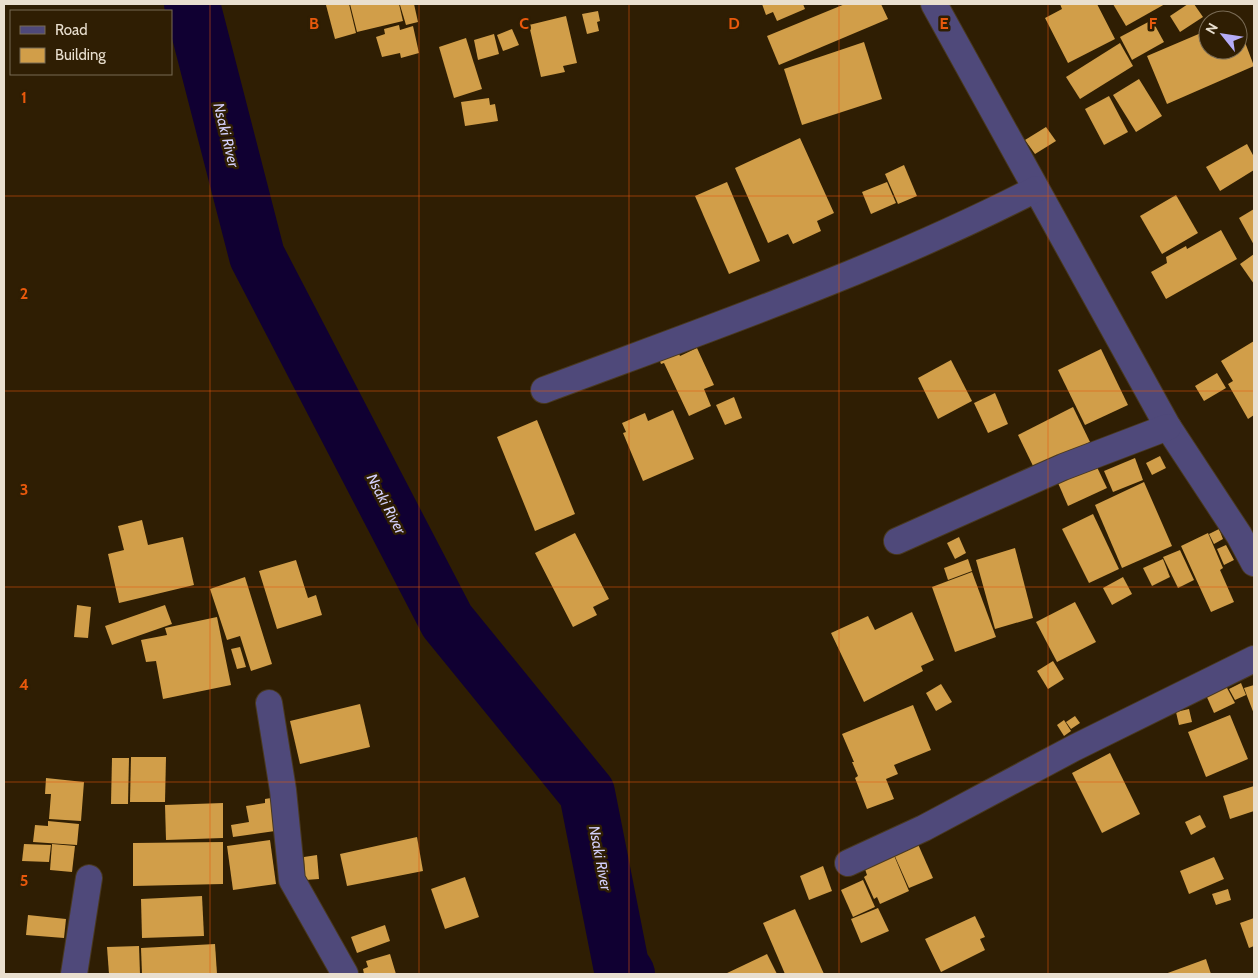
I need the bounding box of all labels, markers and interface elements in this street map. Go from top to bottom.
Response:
legend [10,10,172,75]
north arrow [1198,10,1248,60]
text: B [309,14,319,33]
text: C [519,14,529,33]
text: D [728,14,740,33]
text: E [939,14,949,33]
text: F [1149,14,1158,33]
text: N [1201,20,1222,37]
text: Road [55,21,88,39]
text: Building [55,46,106,64]
text: 1 [21,88,27,107]
water label: Nsaki River [209,101,243,170]
text: 2 [20,284,28,303]
water label: Nsaki River [363,471,410,539]
text: 3 [20,480,28,499]
text: 4 [19,675,29,694]
water label: Nsaki River [585,824,615,893]
text: 5 [20,871,28,890]

